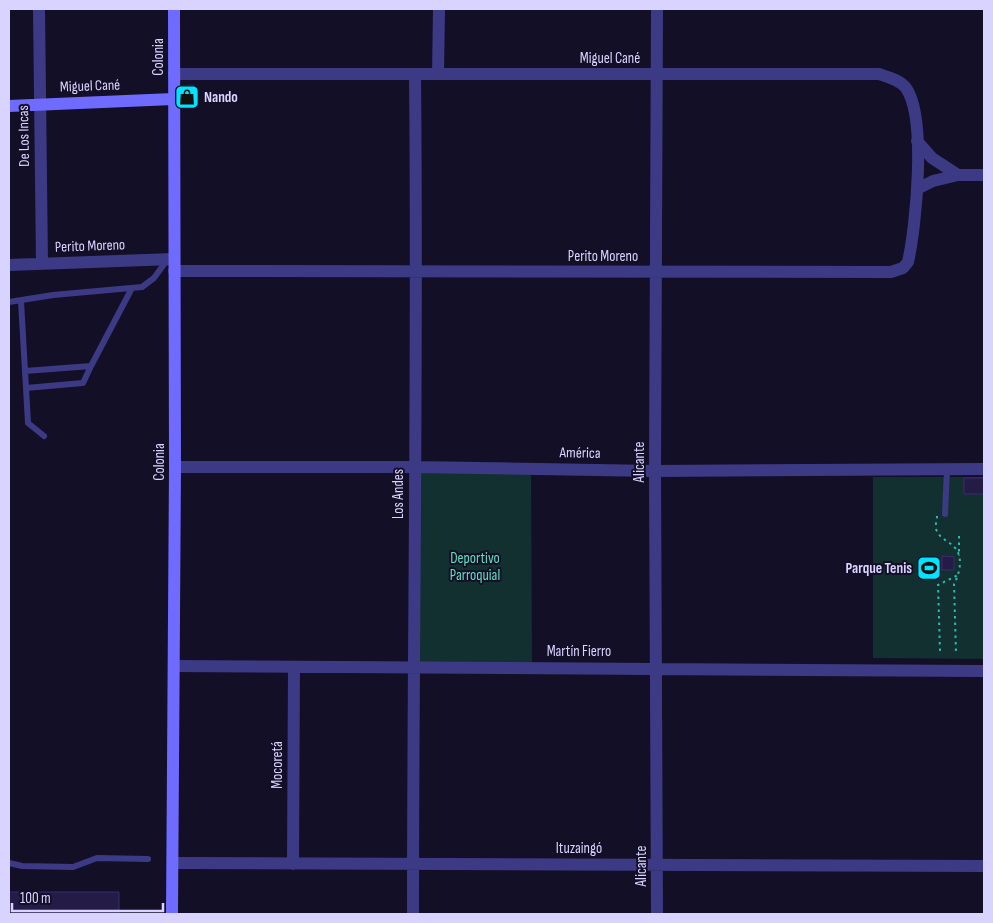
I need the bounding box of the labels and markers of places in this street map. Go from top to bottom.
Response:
shop icon: Nando [174,84,200,110]
place label: Nando [204,88,238,107]
sports icon: Parque Tenis [916,555,942,581]
place label: Parque Tenis [845,559,912,578]

